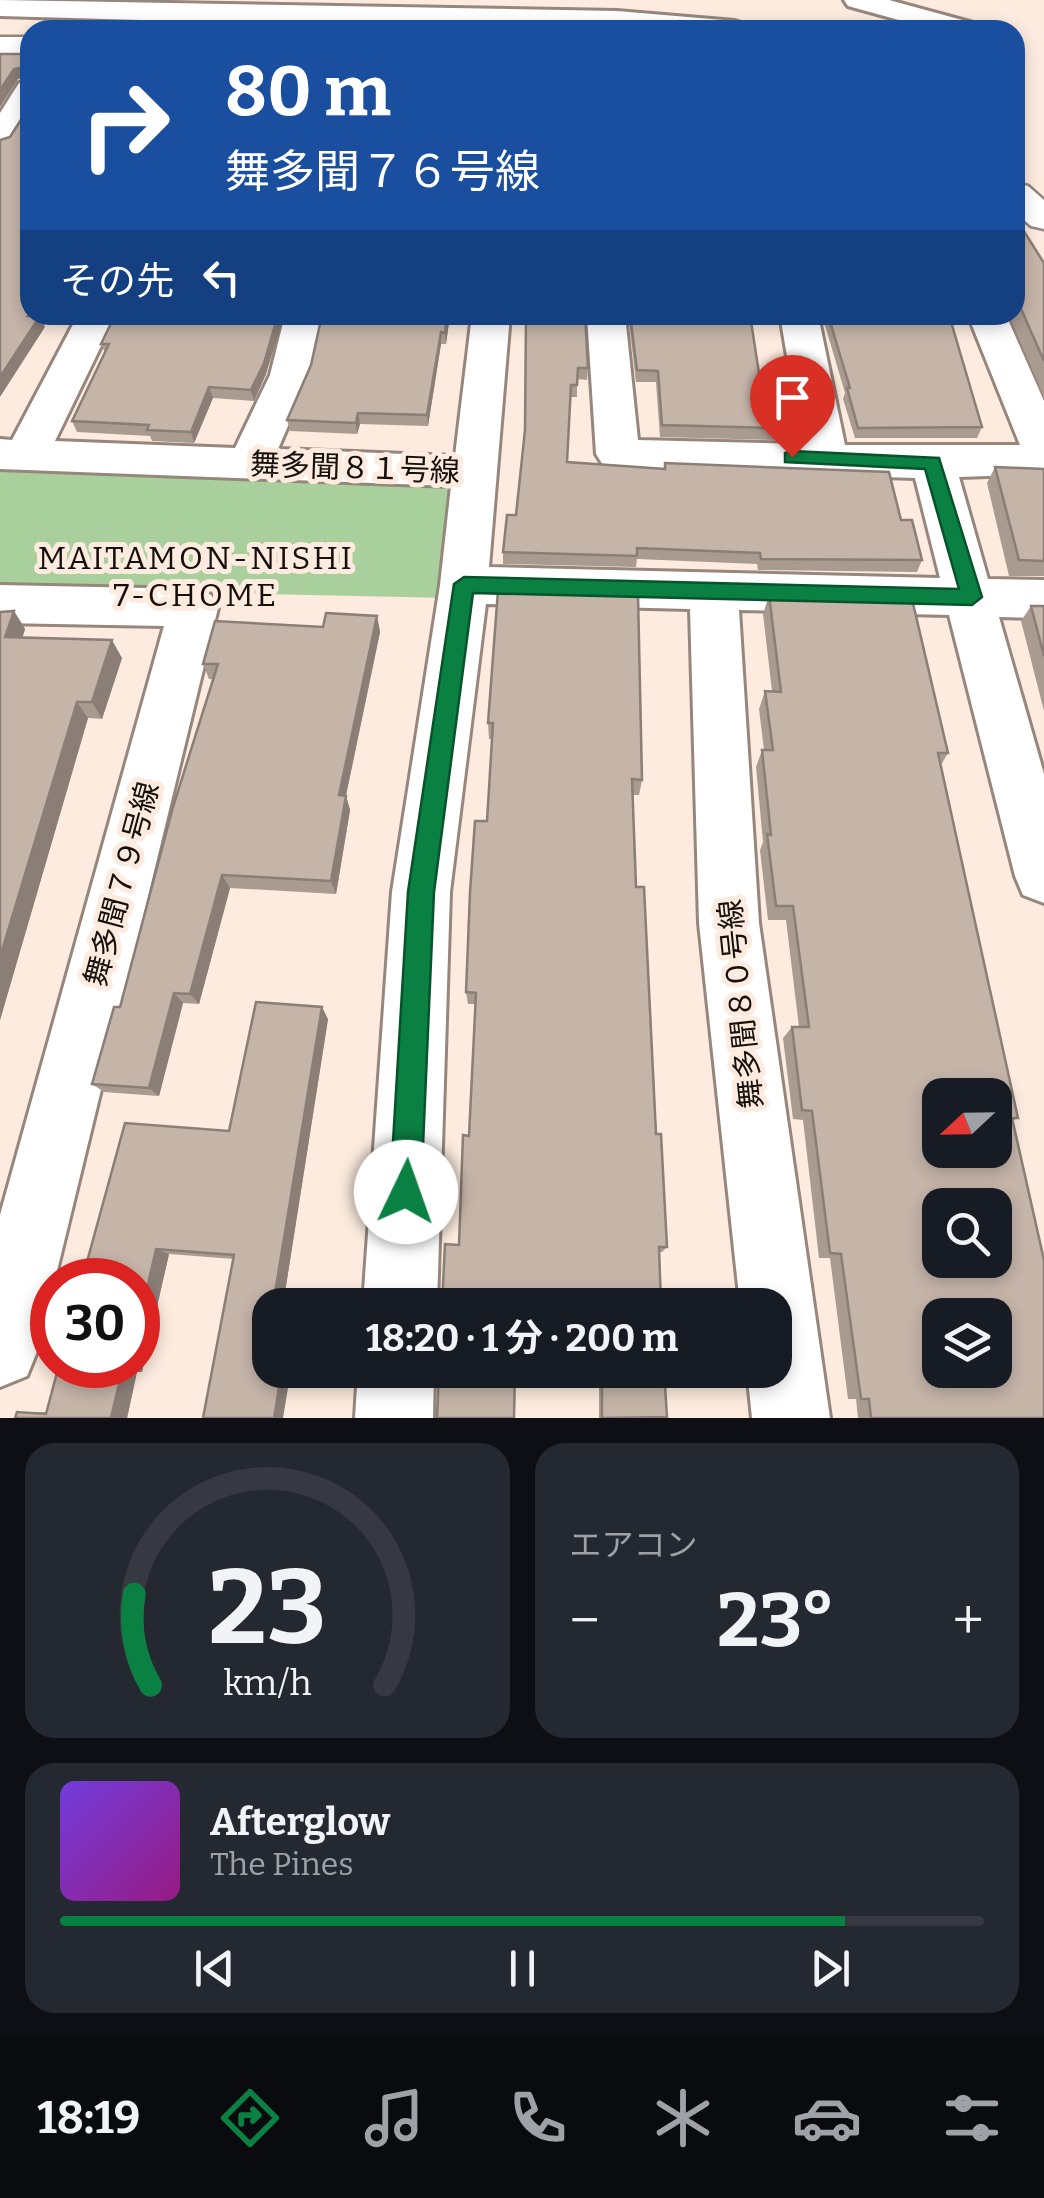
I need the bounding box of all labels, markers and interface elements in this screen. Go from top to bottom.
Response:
text: 80 m [225,50,391,134]
icon: right [60,60,190,190]
text: 舞多聞７６号線 [225,145,540,199]
icon: left [194,250,249,305]
text: その先 [60,258,174,304]
pin [750,355,835,458]
icon: arrive [765,370,820,425]
street label: 舞多聞８１号線 [249,446,461,490]
district label: MAITAMON-NISHI 7-CHOME [38,539,354,614]
street label: 舞多聞７９号線 [77,778,167,990]
street label: 舞多聞８０号線 [712,898,770,1110]
north arrow [922,1078,1012,1168]
map controls [922,1078,1012,1388]
position arrow [354,1140,458,1244]
button: search [922,1188,1012,1278]
speed limit sign: 30 [30,1258,160,1388]
button: layers [922,1298,1012,1388]
text: 18:20 · 1 分 · 200 m [366,1315,678,1361]
text: エアコン [570,1526,698,1564]
text: 23 [208,1546,326,1671]
text: 23° [717,1576,835,1666]
text: − [570,1588,600,1654]
text: + [953,1588,984,1654]
text: km/h [223,1662,311,1704]
text: Afterglow [210,1799,390,1845]
text: The Pines [210,1845,354,1883]
icon: previous [187,1941,242,1996]
icon: pause [495,1941,550,1996]
icon: next [803,1941,858,1996]
icon: directions [215,2083,285,2153]
icon: music [359,2083,429,2153]
icon: phone [503,2083,573,2153]
icon: climate [648,2083,718,2153]
icon: car [792,2083,862,2153]
icon: filters [937,2083,1007,2153]
text: 18:19 [37,2091,140,2145]

